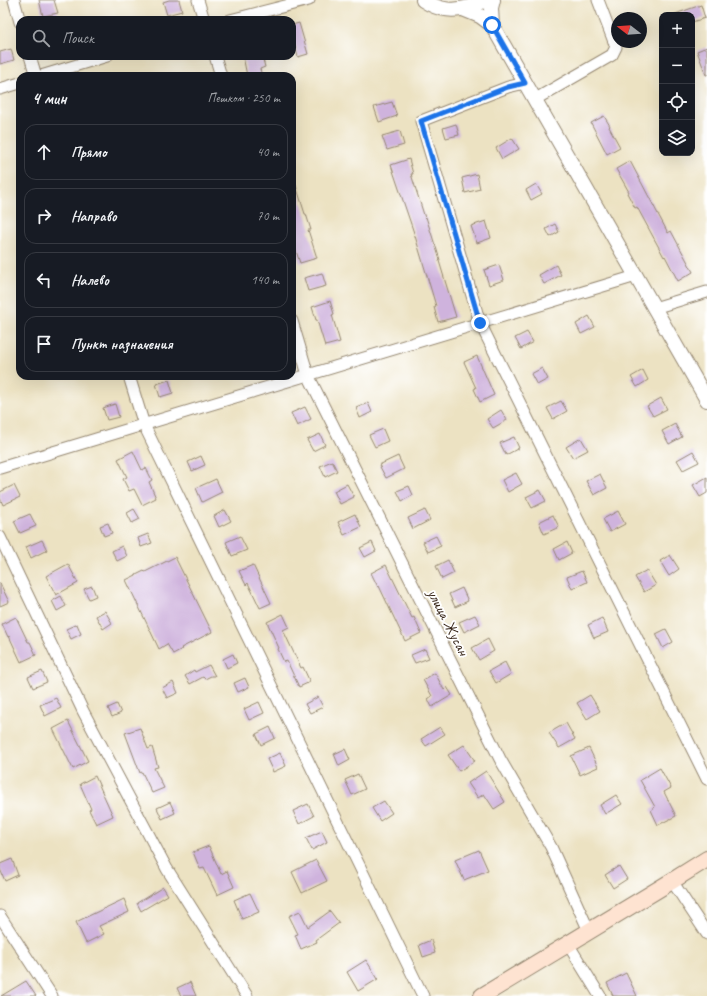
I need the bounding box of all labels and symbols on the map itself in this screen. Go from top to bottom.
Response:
north arrow [611,12,647,48]
route start [483,16,501,34]
route end [471,314,489,332]
street label: улица Жусан [422,585,474,660]

